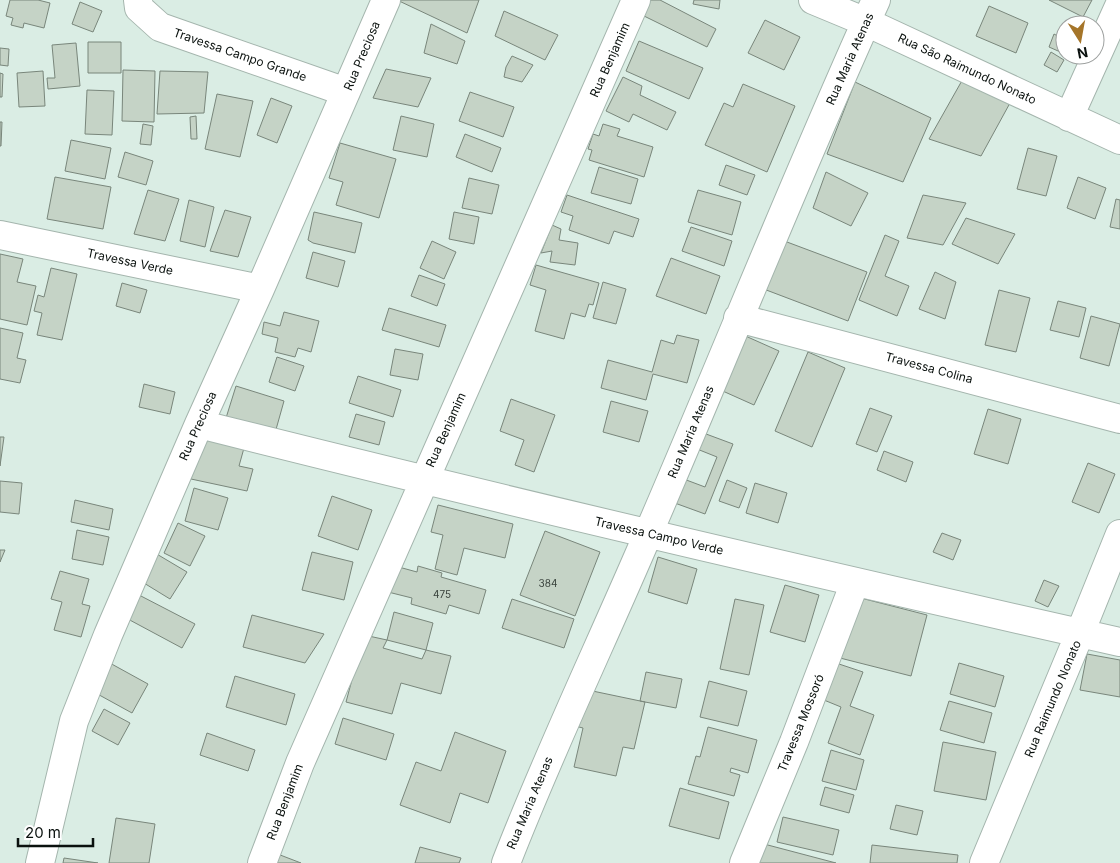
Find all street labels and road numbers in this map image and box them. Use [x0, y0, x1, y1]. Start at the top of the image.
street label: Rua Maria Atenas [823, 10, 877, 107]
street label: Rua Preciosa [340, 19, 383, 93]
street label: Rua Benjamim [586, 20, 633, 100]
street label: Travessa Campo Grande [172, 25, 309, 84]
street label: Rua São Raimundo Nonato [896, 30, 1039, 107]
street label: Travessa Verde [86, 245, 175, 278]
street label: Travessa Colina [884, 349, 975, 386]
street label: Rua Maria Atenas [664, 383, 717, 480]
street label: Rua Preciosa [176, 389, 219, 463]
street label: Rua Benjamim [422, 390, 469, 470]
street label: Travessa Campo Verde [593, 513, 725, 558]
street label: Rua Raimundo Nonato [1021, 638, 1084, 760]
street label: Travessa Mossoró [774, 672, 827, 774]
street label: Rua Maria Atenas [503, 754, 556, 851]
street label: Rua Benjamim [263, 762, 306, 842]

